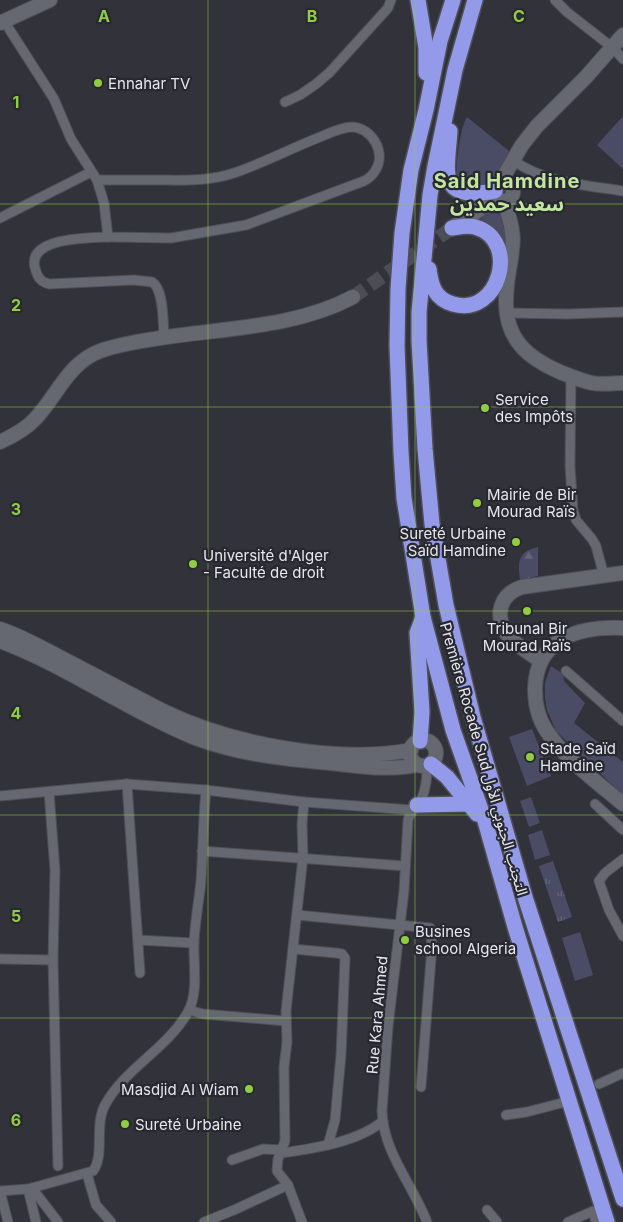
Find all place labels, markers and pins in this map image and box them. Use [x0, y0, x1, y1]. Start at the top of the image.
place label: Ennahar TV [108, 74, 190, 93]
marker: Ennahar TV [92, 77, 104, 89]
place label: Service des Impôts [495, 390, 573, 426]
marker: Service des Impôts [479, 402, 491, 414]
place label: Mairie de Bir Mourad Raïs [487, 485, 577, 521]
marker: Mairie de Bir Mourad Raïs [471, 497, 483, 509]
place label: Sureté Urbaine Saïd Hamdine [400, 524, 506, 560]
marker: Sureté Urbaine Saïd Hamdine [510, 536, 522, 548]
place label: Université d'Alger - Faculté de droit [203, 546, 329, 582]
marker: Université d'Alger - Faculté de droit [187, 558, 199, 570]
marker: Tribunal Bir Mourad Raïs [521, 605, 533, 617]
place label: Tribunal Bir Mourad Raïs [483, 619, 571, 655]
place label: Stade Saïd Hamdine [540, 739, 616, 775]
marker: Stade Saïd Hamdine [524, 751, 536, 763]
place label: Busines school Algeria [415, 922, 516, 958]
marker: Busines school Algeria [399, 934, 411, 946]
place label: Masdjid Al Wiam [121, 1080, 239, 1099]
marker: Masdjid Al Wiam [243, 1083, 255, 1095]
place label: Sureté Urbaine [135, 1115, 241, 1134]
marker: Sureté Urbaine [119, 1118, 131, 1130]

